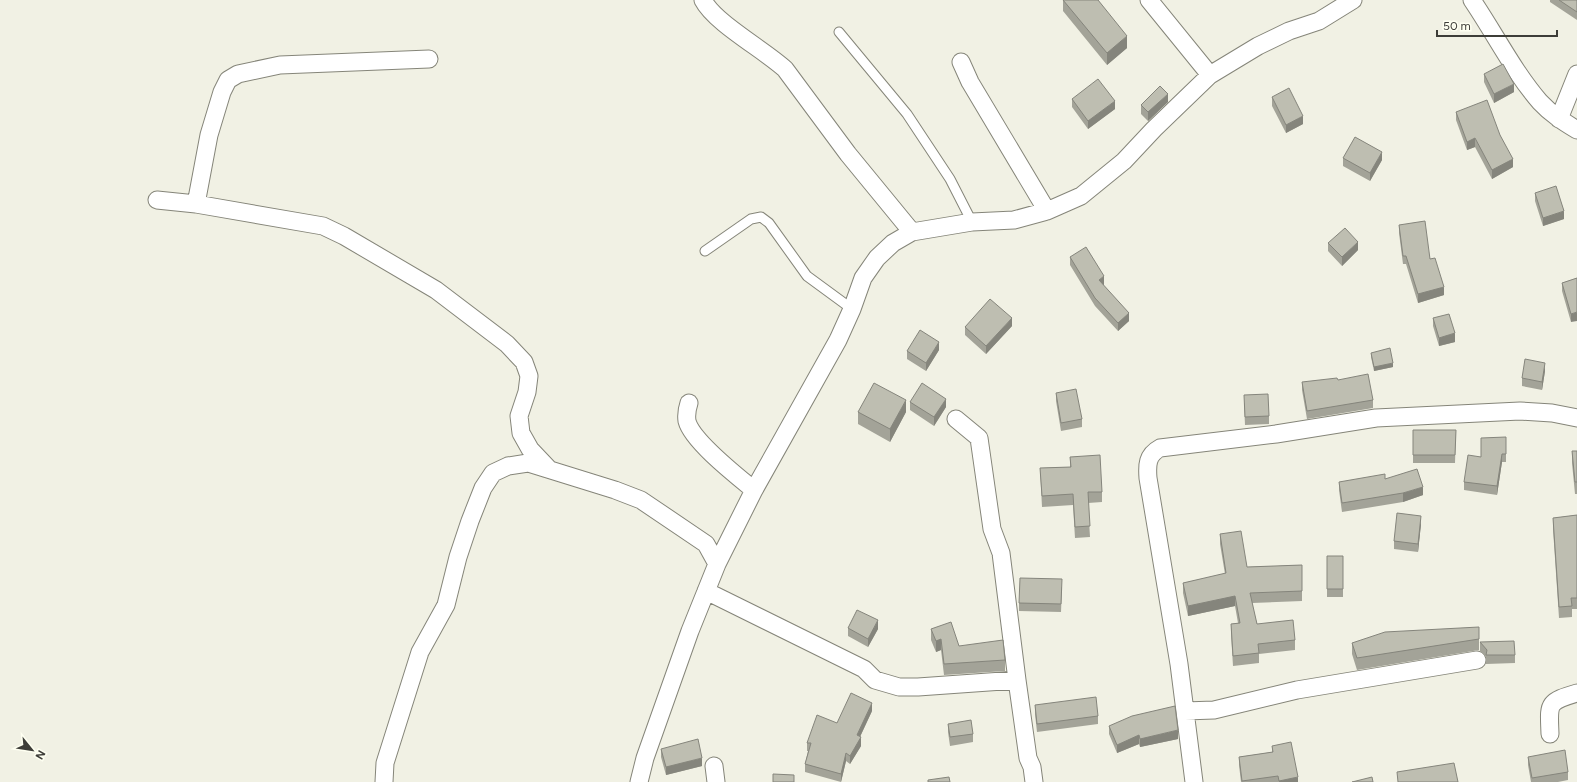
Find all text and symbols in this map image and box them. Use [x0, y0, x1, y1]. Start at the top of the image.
scale bar [1437, 12, 1557, 38]
text: 50 m [1443, 19, 1471, 33]
north arrow [12, 730, 52, 770]
text: N [32, 748, 48, 762]

